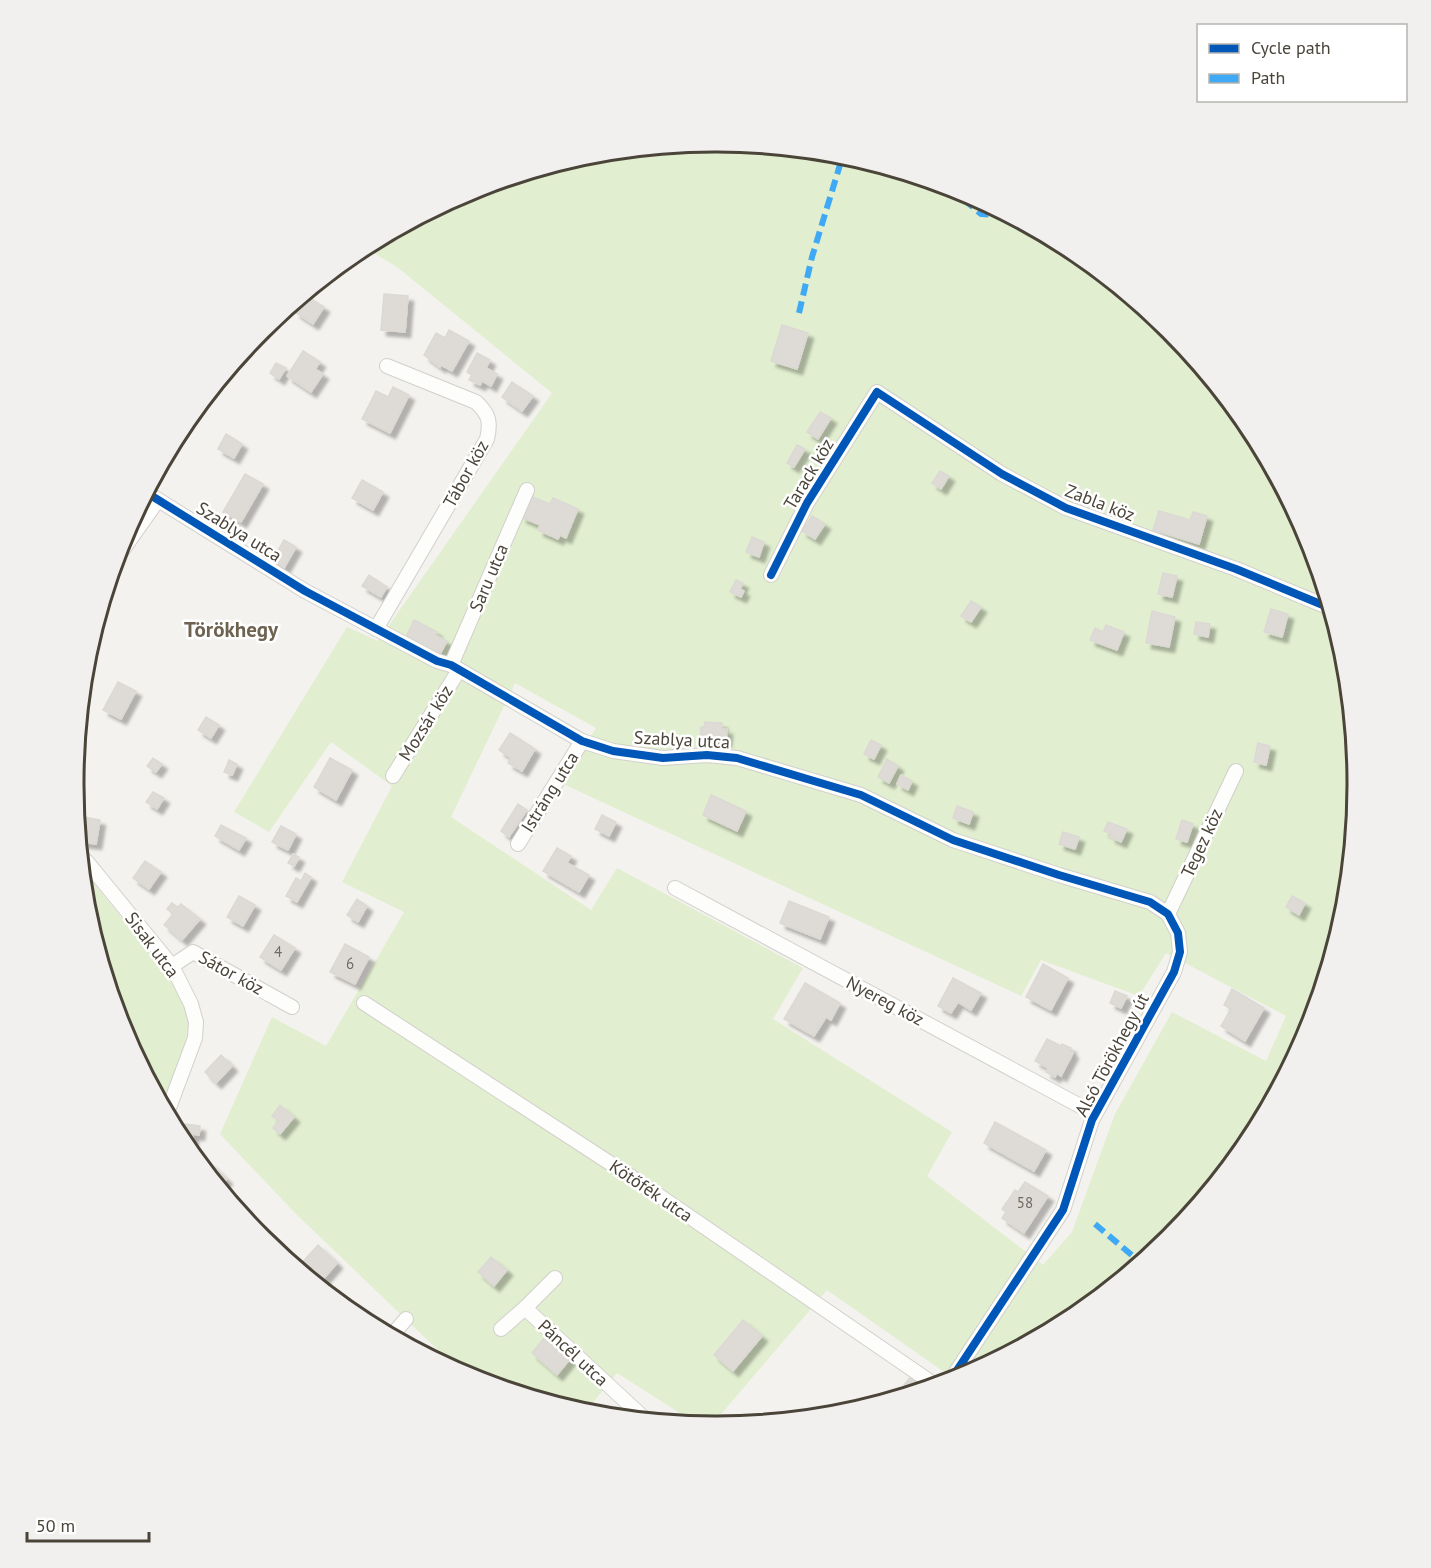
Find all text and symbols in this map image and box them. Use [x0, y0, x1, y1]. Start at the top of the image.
legend [1197, 24, 1407, 102]
text: Cycle path [1251, 36, 1331, 59]
text: Path [1251, 66, 1285, 89]
street label: Tarack köz [778, 434, 839, 513]
street label: Tábor köz [438, 436, 493, 512]
street label: Zabla köz [1062, 479, 1138, 526]
street label: Szablya utca [192, 496, 286, 567]
street label: Saru utca [464, 540, 513, 615]
district label: Törökhegy [184, 616, 279, 643]
street label: Mozsár köz [393, 681, 458, 765]
street label: Szablya utca [633, 725, 731, 754]
street label: Istráng utca [516, 747, 583, 836]
street label: Tegez köz [1176, 805, 1227, 881]
street label: Sisak utca [120, 907, 185, 982]
house number: 4 [274, 942, 282, 961]
street label: Sátor köz [195, 945, 268, 1000]
house number: 6 [346, 954, 354, 973]
street label: Nyereg köz [842, 970, 928, 1031]
street label: Alsó Törökhegy út [1069, 989, 1154, 1120]
street label: Kötőfék utca [605, 1154, 697, 1227]
house number: 58 [1017, 1193, 1033, 1212]
street label: Páncél utca [533, 1314, 613, 1391]
scale bar [27, 1505, 148, 1543]
text: 50 m [36, 1514, 75, 1537]

